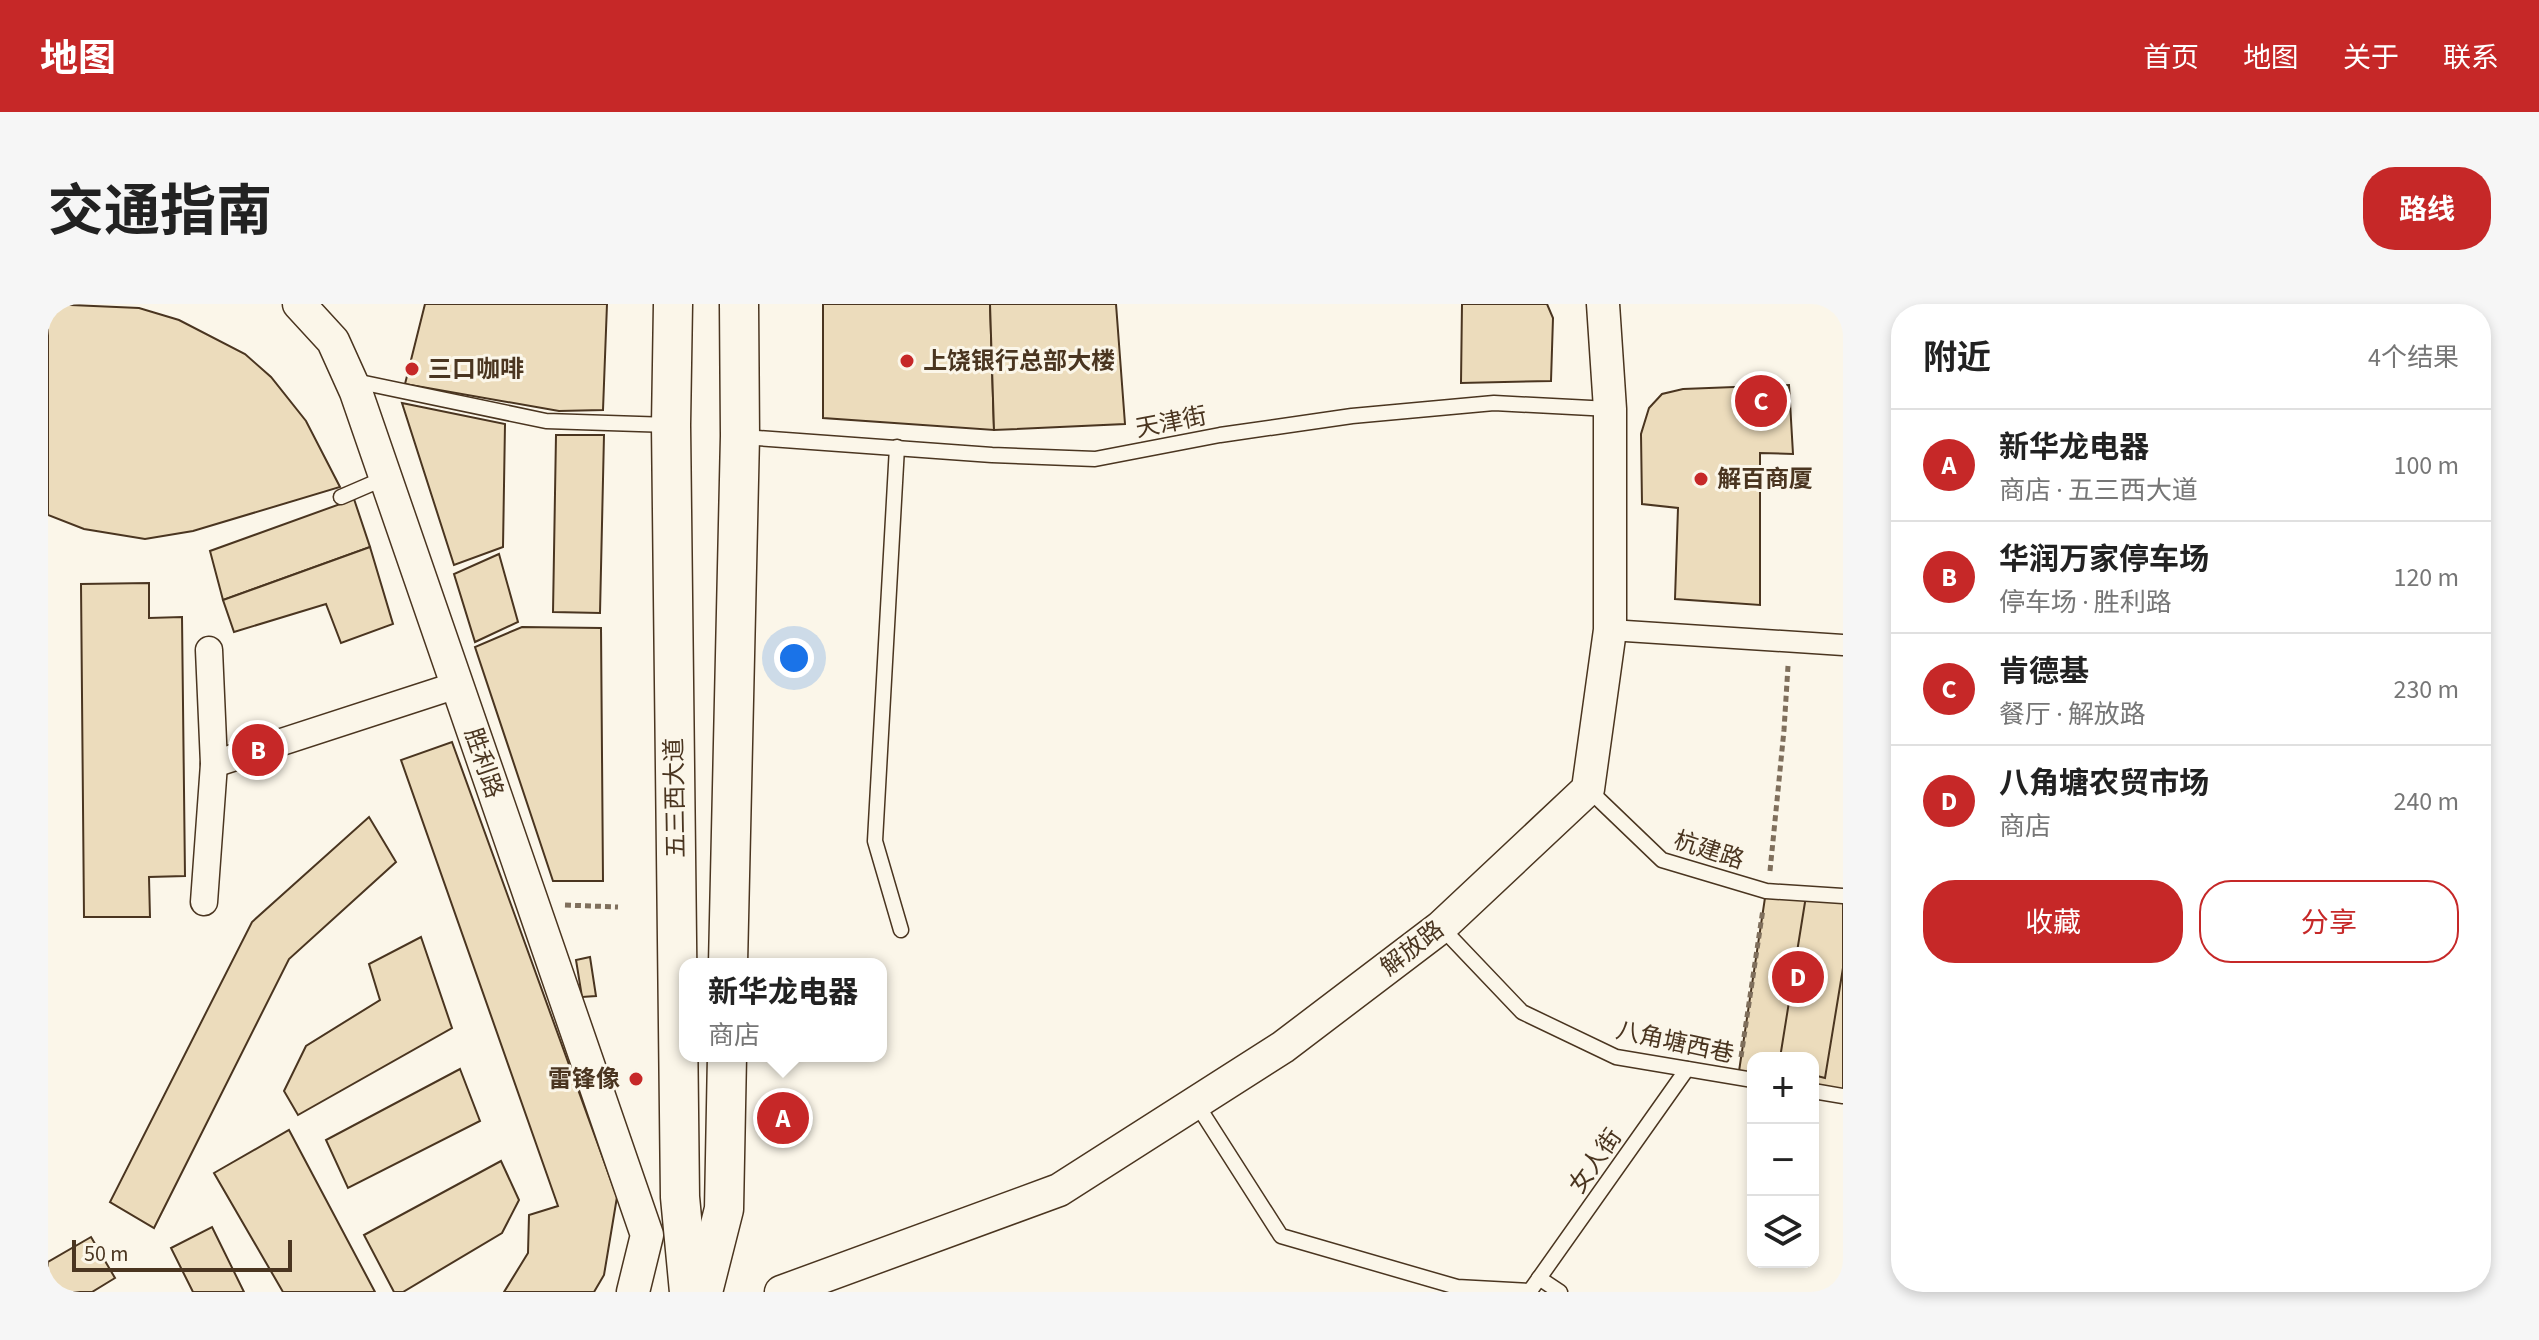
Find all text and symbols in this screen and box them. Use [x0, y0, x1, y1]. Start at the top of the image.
text: 地图 [40, 32, 116, 86]
text: 首页 [2143, 38, 2199, 78]
text: 地图 [2243, 38, 2299, 78]
text: 关于 [2343, 38, 2399, 78]
text: 联系 [2443, 38, 2499, 78]
button: 路线 [2363, 167, 2491, 250]
text: 交通指南 [48, 173, 272, 252]
text: 附近 [1923, 334, 1991, 383]
text: 4个结果 [2368, 339, 2459, 376]
place label: 上饶银行总部大楼 [923, 344, 1115, 379]
place label: 三口咖啡 [428, 352, 524, 387]
marker: 上饶银行总部大楼 [898, 352, 916, 370]
marker: 三口咖啡 [403, 360, 421, 378]
pin: C [1735, 371, 1787, 431]
street label: 天津街 [1132, 398, 1210, 447]
text: 新华龙电器 [1999, 426, 2149, 469]
text: A [1942, 447, 1956, 484]
text: 100 m [2393, 447, 2459, 484]
place label: 解百商厦 [1717, 462, 1813, 497]
marker: 解百商厦 [1692, 470, 1710, 488]
text: 商店 · 五三西大道 [1999, 472, 2198, 509]
text: 华润万家停车场 [1999, 538, 2209, 581]
text: B [1941, 559, 1957, 596]
text: 120 m [2393, 559, 2459, 596]
text: 停车场 · 胜利路 [1999, 584, 2172, 621]
your location [774, 638, 814, 678]
text: 肯德基 [1999, 650, 2089, 693]
text: C [1941, 671, 1957, 708]
text: 230 m [2393, 671, 2459, 708]
text: 餐厅 · 解放路 [1999, 696, 2146, 733]
pin: B [232, 720, 284, 780]
street label: 胜利路 [455, 723, 512, 803]
street label: 五三西大道 [657, 738, 694, 858]
text: 八角塘农贸市场 [1999, 762, 2209, 805]
text: D [1941, 783, 1957, 820]
text: 240 m [2393, 783, 2459, 820]
text: 商店 [1999, 808, 2051, 845]
street label: 杭建路 [1669, 823, 1748, 878]
button: 收藏 [1923, 880, 2183, 963]
button: 分享 [2199, 880, 2459, 963]
street label: 解放路 [1373, 912, 1451, 984]
pin: D [1772, 947, 1824, 1007]
popup [679, 958, 887, 1062]
text: 新华龙电器 [708, 971, 858, 1014]
street label: 八角塘西巷 [1613, 1013, 1737, 1072]
text: 商店 [708, 1017, 760, 1054]
map controls [1747, 1052, 1819, 1268]
button: + [1747, 1052, 1819, 1124]
place label: 雷锋像 [548, 1062, 620, 1097]
marker: 雷锋像 [627, 1070, 645, 1088]
pin: A [757, 1088, 809, 1148]
street label: 女人街 [1560, 1122, 1630, 1201]
button: − [1747, 1124, 1819, 1196]
button: layers [1747, 1196, 1819, 1268]
scale bar [72, 1236, 292, 1272]
text: 50 m [84, 1238, 129, 1270]

